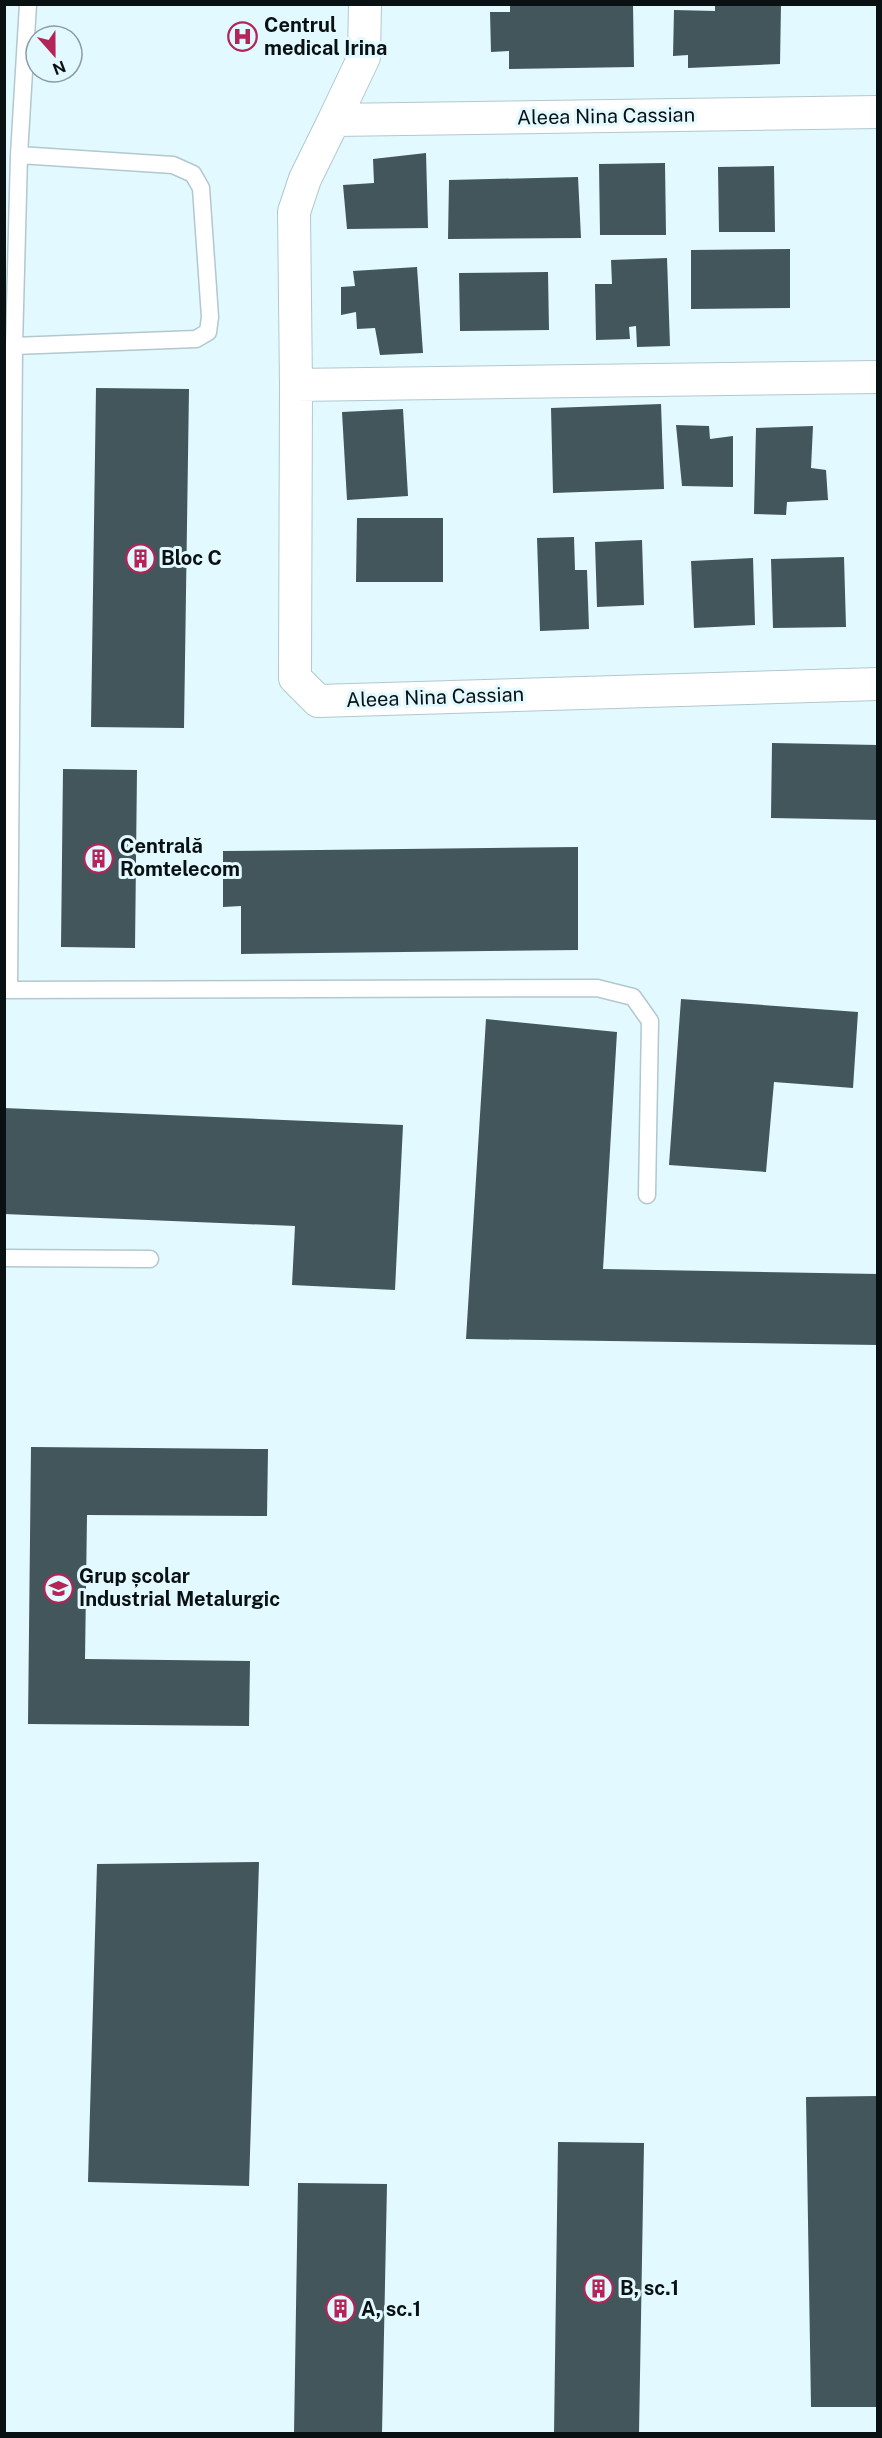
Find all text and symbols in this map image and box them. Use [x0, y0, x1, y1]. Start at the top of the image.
place label: Centrul medical Irina [264, 13, 387, 60]
hospital icon: Centrul medical Irina [227, 20, 259, 52]
north arrow [24, 24, 84, 84]
text: N [50, 56, 68, 79]
street label: Aleea Nina Cassian [517, 102, 695, 130]
building icon: Bloc C [124, 542, 156, 574]
place label: Bloc C [161, 546, 222, 570]
street label: Aleea Nina Cassian [346, 682, 524, 712]
place label: Centrală Romtelecom [120, 834, 240, 881]
building icon: Centrală Romtelecom [83, 842, 115, 874]
place label: Grup școlar Industrial Metalurgic [79, 1564, 280, 1611]
school or university icon: Grup școlar Industrial Metalurgic [42, 1572, 74, 1604]
building icon: B, sc.1 [583, 2272, 615, 2304]
place label: B, sc.1 [620, 2276, 679, 2300]
building icon: A, sc.1 [324, 2293, 356, 2325]
place label: A, sc.1 [361, 2297, 421, 2321]

